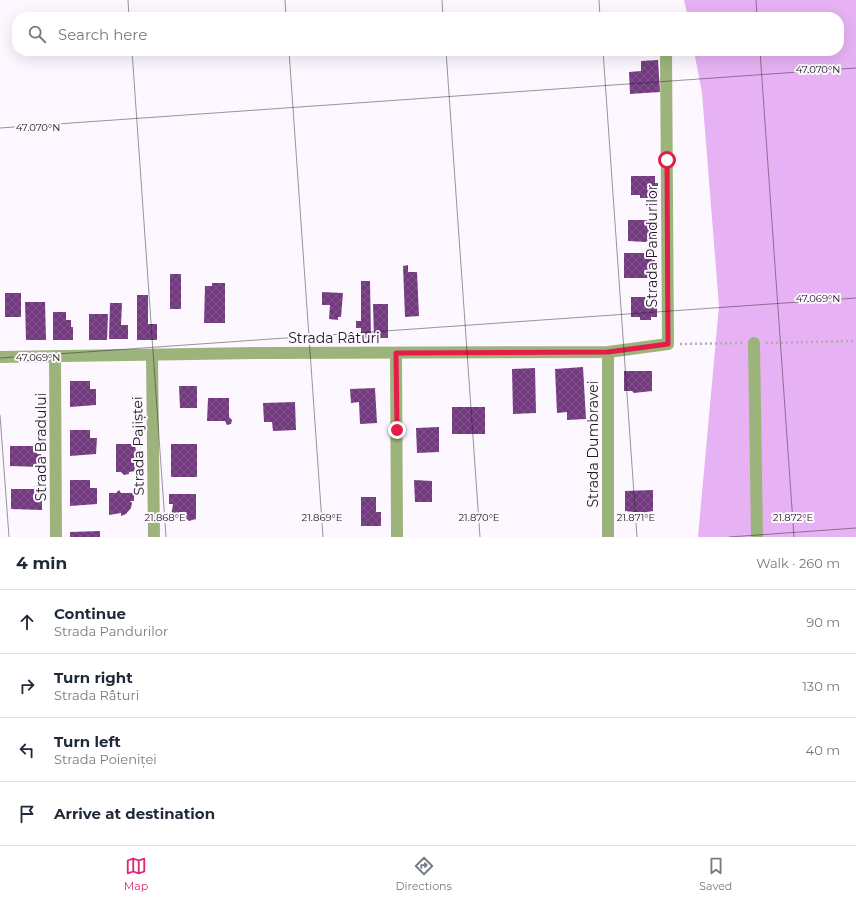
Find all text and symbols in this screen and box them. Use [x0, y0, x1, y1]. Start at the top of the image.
search box [12, 12, 844, 56]
icon: search [26, 23, 48, 45]
text: Search here [58, 25, 147, 44]
text: 47.070°N [796, 63, 840, 76]
text: 47.070°N [16, 121, 60, 134]
route start [658, 151, 676, 169]
street label: Strada Pandurilor [643, 184, 661, 307]
text: 47.069°N [796, 292, 840, 305]
street label: Strada Râturi [288, 329, 380, 347]
text: 47.069°N [16, 351, 60, 364]
street label: Strada Dumbravei [584, 380, 602, 508]
street label: Strada Bradului [32, 393, 50, 501]
street label: Strada Pajiștei [128, 396, 149, 496]
route end [388, 421, 406, 439]
text: 21.868°E [144, 511, 186, 524]
text: 21.869°E [302, 511, 343, 524]
text: 21.870°E [458, 511, 500, 524]
text: 21.871°E [617, 511, 655, 524]
text: 21.872°E [773, 511, 813, 524]
text: 4 min [16, 553, 67, 573]
text: Walk · 260 m [756, 555, 840, 571]
text: Continue [54, 604, 126, 623]
icon: ahead [16, 611, 38, 633]
text: 90 m [806, 614, 840, 630]
text: Strada Pandurilor [54, 623, 168, 639]
text: Turn right [54, 668, 133, 687]
icon: right [16, 675, 38, 697]
text: 130 m [802, 678, 840, 694]
text: Strada Râturi [54, 687, 139, 703]
text: Turn left [54, 732, 121, 751]
icon: left [16, 739, 38, 761]
text: 40 m [806, 742, 840, 758]
text: Strada Poieniței [54, 751, 157, 767]
icon: arrive [16, 803, 38, 825]
text: Arrive at destination [54, 804, 215, 823]
tab: Map [124, 855, 148, 893]
tab: Directions [396, 855, 452, 893]
tab: Saved [699, 855, 732, 893]

